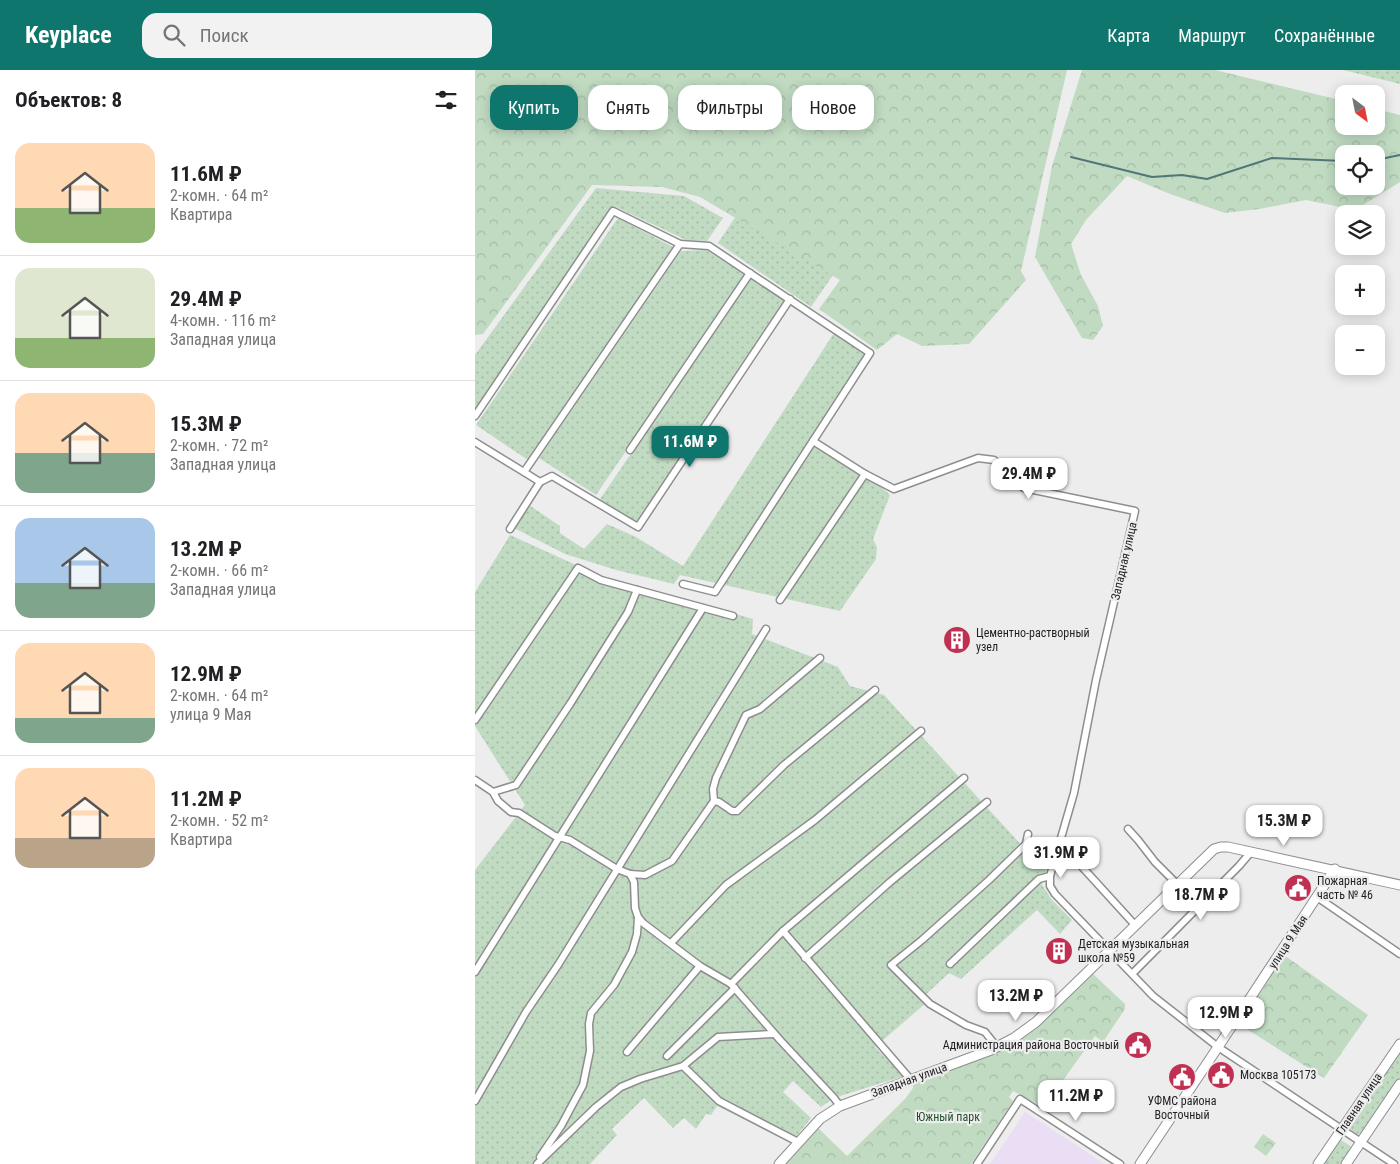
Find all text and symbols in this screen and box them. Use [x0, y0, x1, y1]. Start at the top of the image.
search box [142, 13, 492, 58]
text: Keyplace [25, 21, 112, 49]
icon: search [160, 21, 188, 49]
text: Поиск [200, 24, 249, 47]
text: Карта [1107, 25, 1150, 46]
text: Маршрут [1178, 25, 1246, 46]
text: Сохранённые [1274, 25, 1375, 46]
chip: Купить [490, 85, 578, 130]
chip: Снять [588, 85, 668, 130]
chip: Фильтры [678, 85, 782, 130]
chip: Новое [792, 85, 874, 130]
north arrow [1335, 85, 1385, 135]
map controls [1335, 85, 1385, 375]
icon: filters [432, 86, 460, 114]
text: Объектов: 8 [15, 88, 122, 112]
button: locate [1335, 145, 1385, 195]
text: 11.6M ₽ [170, 162, 242, 186]
icon: home [55, 163, 115, 223]
text: 2-комн. · 64 m² [170, 186, 268, 205]
text: Квартира [170, 205, 232, 224]
button: layers [1335, 205, 1385, 255]
button: + [1335, 265, 1385, 315]
text: 29.4M ₽ [170, 287, 242, 311]
icon: home [55, 288, 115, 348]
text: 4-комн. · 116 m² [170, 311, 276, 330]
button: − [1335, 325, 1385, 375]
text: Западная улица [170, 330, 276, 349]
text: 15.3M ₽ [170, 412, 242, 436]
icon: home [55, 413, 115, 473]
pin: 11.6M ₽ [644, 426, 736, 468]
text: 11.6M ₽ [663, 432, 717, 451]
text: 2-комн. · 72 m² [170, 436, 268, 455]
text: Западная улица [170, 455, 276, 474]
pin: 29.4M ₽ [983, 458, 1075, 500]
text: 29.4M ₽ [1002, 464, 1056, 483]
street label: Западная улица [1108, 520, 1140, 601]
text: 13.2M ₽ [170, 537, 242, 561]
icon: home [55, 538, 115, 598]
text: 2-комн. · 66 m² [170, 561, 268, 580]
text: Западная улица [170, 580, 276, 599]
building icon: Цементно-растворный узел [942, 625, 972, 655]
place label: Цементно-растворный узел [976, 626, 1090, 654]
text: 12.9M ₽ [170, 662, 242, 686]
icon: home [55, 663, 115, 723]
text: 2-комн. · 64 m² [170, 686, 268, 705]
text: улица 9 Мая [170, 705, 251, 724]
text: 11.2M ₽ [170, 787, 242, 811]
icon: home [55, 788, 115, 848]
pin: 15.3M ₽ [1238, 804, 1330, 847]
text: 2-комн. · 52 m² [170, 811, 268, 830]
text: 15.3M ₽ [1257, 811, 1311, 830]
text: Квартира [170, 830, 232, 849]
pin: 31.9M ₽ [1015, 836, 1107, 879]
text: 31.9M ₽ [1034, 843, 1088, 862]
public building icon: Пожарная часть № 46 [1283, 873, 1313, 903]
place label: Пожарная часть № 46 [1317, 874, 1373, 902]
pin: 18.7M ₽ [1155, 878, 1247, 921]
text: 18.7M ₽ [1174, 885, 1228, 904]
street label: улица 9 Мая [1265, 913, 1311, 971]
building icon: Детская музыкальная школа №59 [1044, 936, 1074, 966]
place label: Детская музыкальная школа №59 [1078, 937, 1189, 965]
pin: 13.2M ₽ [970, 980, 1062, 1022]
text: 13.2M ₽ [989, 986, 1043, 1005]
pin: 12.9M ₽ [1180, 996, 1272, 1039]
text: 12.9M ₽ [1199, 1003, 1253, 1022]
public building icon: Администрация района Восточный [1123, 1030, 1153, 1060]
place label: Администрация района Восточный [943, 1038, 1119, 1052]
street label: Западная улица [869, 1060, 949, 1100]
public building icon: Москва 105173 [1206, 1060, 1236, 1090]
public building icon: УФМС района Восточный [1167, 1062, 1197, 1092]
place label: Москва 105173 [1240, 1068, 1317, 1082]
street label: Главная улица [1333, 1070, 1385, 1138]
pin: 11.2M ₽ [1030, 1080, 1122, 1122]
text: 11.2M ₽ [1049, 1086, 1103, 1105]
place label: УФМС района Восточный [1148, 1094, 1217, 1122]
park label: Южный парк [916, 1110, 980, 1124]

